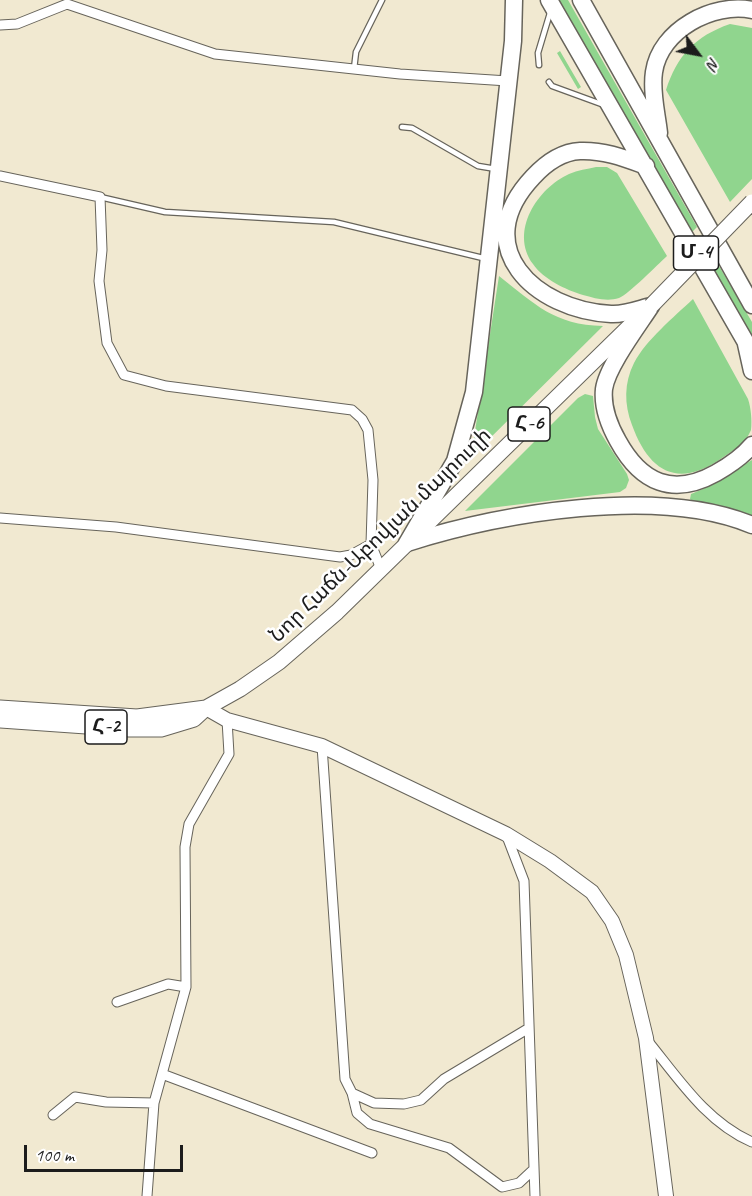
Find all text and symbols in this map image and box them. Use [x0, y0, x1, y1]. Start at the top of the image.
north arrow [668, 24, 728, 84]
text: N [702, 54, 724, 73]
road number: Մ-4 [674, 236, 718, 270]
road number: Հ-6 [508, 407, 550, 441]
street label: Նոր Հաճն-Աբովյան մայրուղի [265, 423, 497, 649]
road number: Հ-2 [85, 710, 127, 744]
scale bar [27, 1133, 186, 1171]
text: 100 m [35, 1144, 74, 1166]

